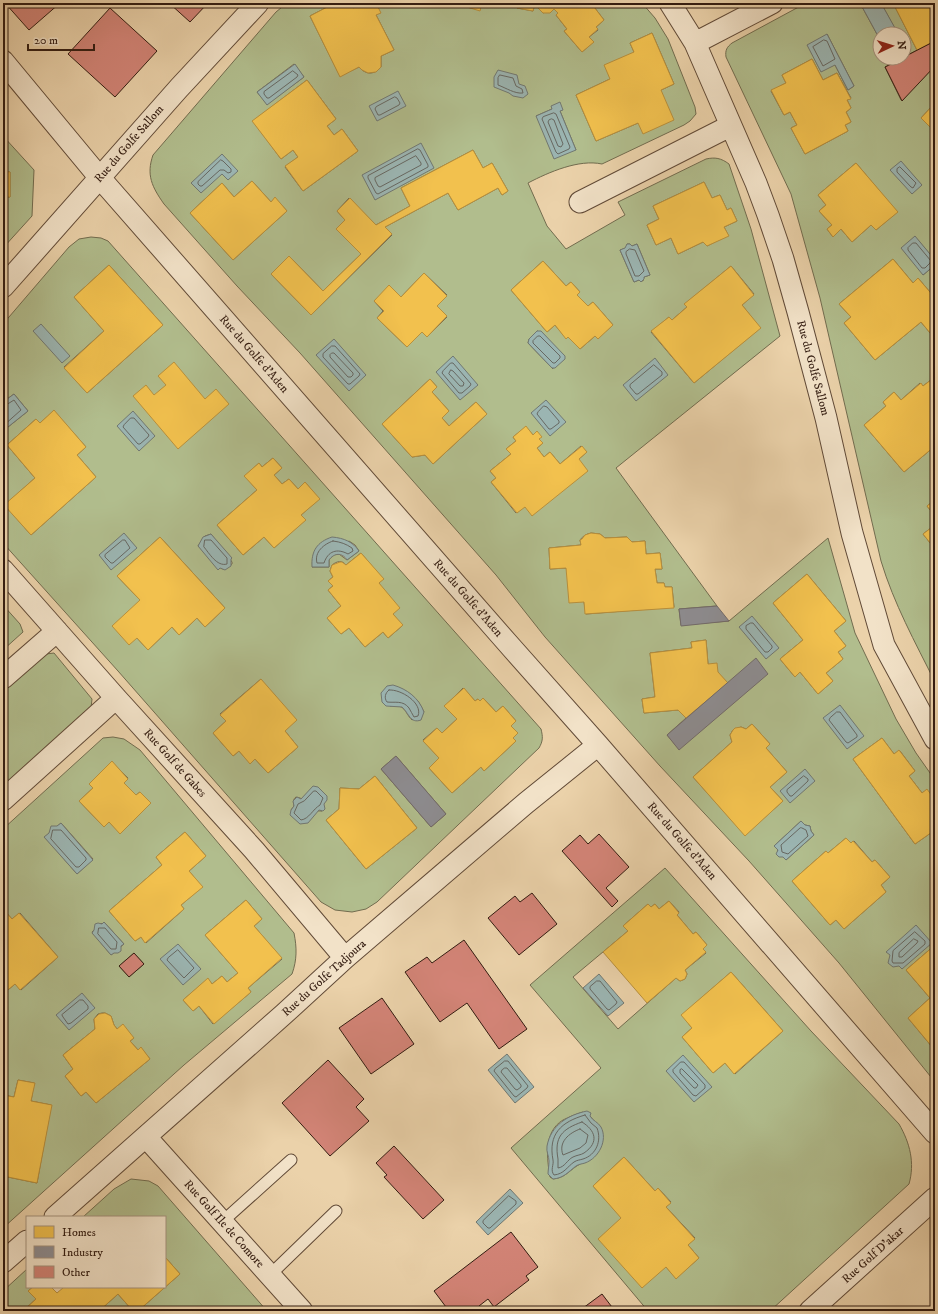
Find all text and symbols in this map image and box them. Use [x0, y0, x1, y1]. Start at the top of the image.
scale bar [28, 26, 94, 52]
north arrow [872, 26, 912, 66]
text: 20 m [34, 33, 58, 48]
text: N [894, 40, 908, 50]
street label: Rue du Golfe Sallom [91, 102, 167, 186]
street label: Rue du Golfe d'Aden [216, 312, 292, 397]
street label: Rue du Golfe Sallom [793, 319, 833, 417]
street label: Rue du Golfe d'Aden [430, 556, 506, 641]
street label: Rue Golf de Gabes [140, 726, 210, 800]
street label: Rue du Golfe d'Aden [644, 799, 720, 884]
street label: Rue du Golfe Tadjoura [279, 936, 370, 1020]
street label: Rue Golf Ile de Comore [181, 1177, 267, 1271]
legend [26, 1216, 166, 1288]
street label: Rue Golf D'akar [839, 1223, 907, 1287]
text: Homes [62, 1225, 96, 1240]
text: Industry [62, 1245, 103, 1260]
text: Other [62, 1265, 91, 1280]

